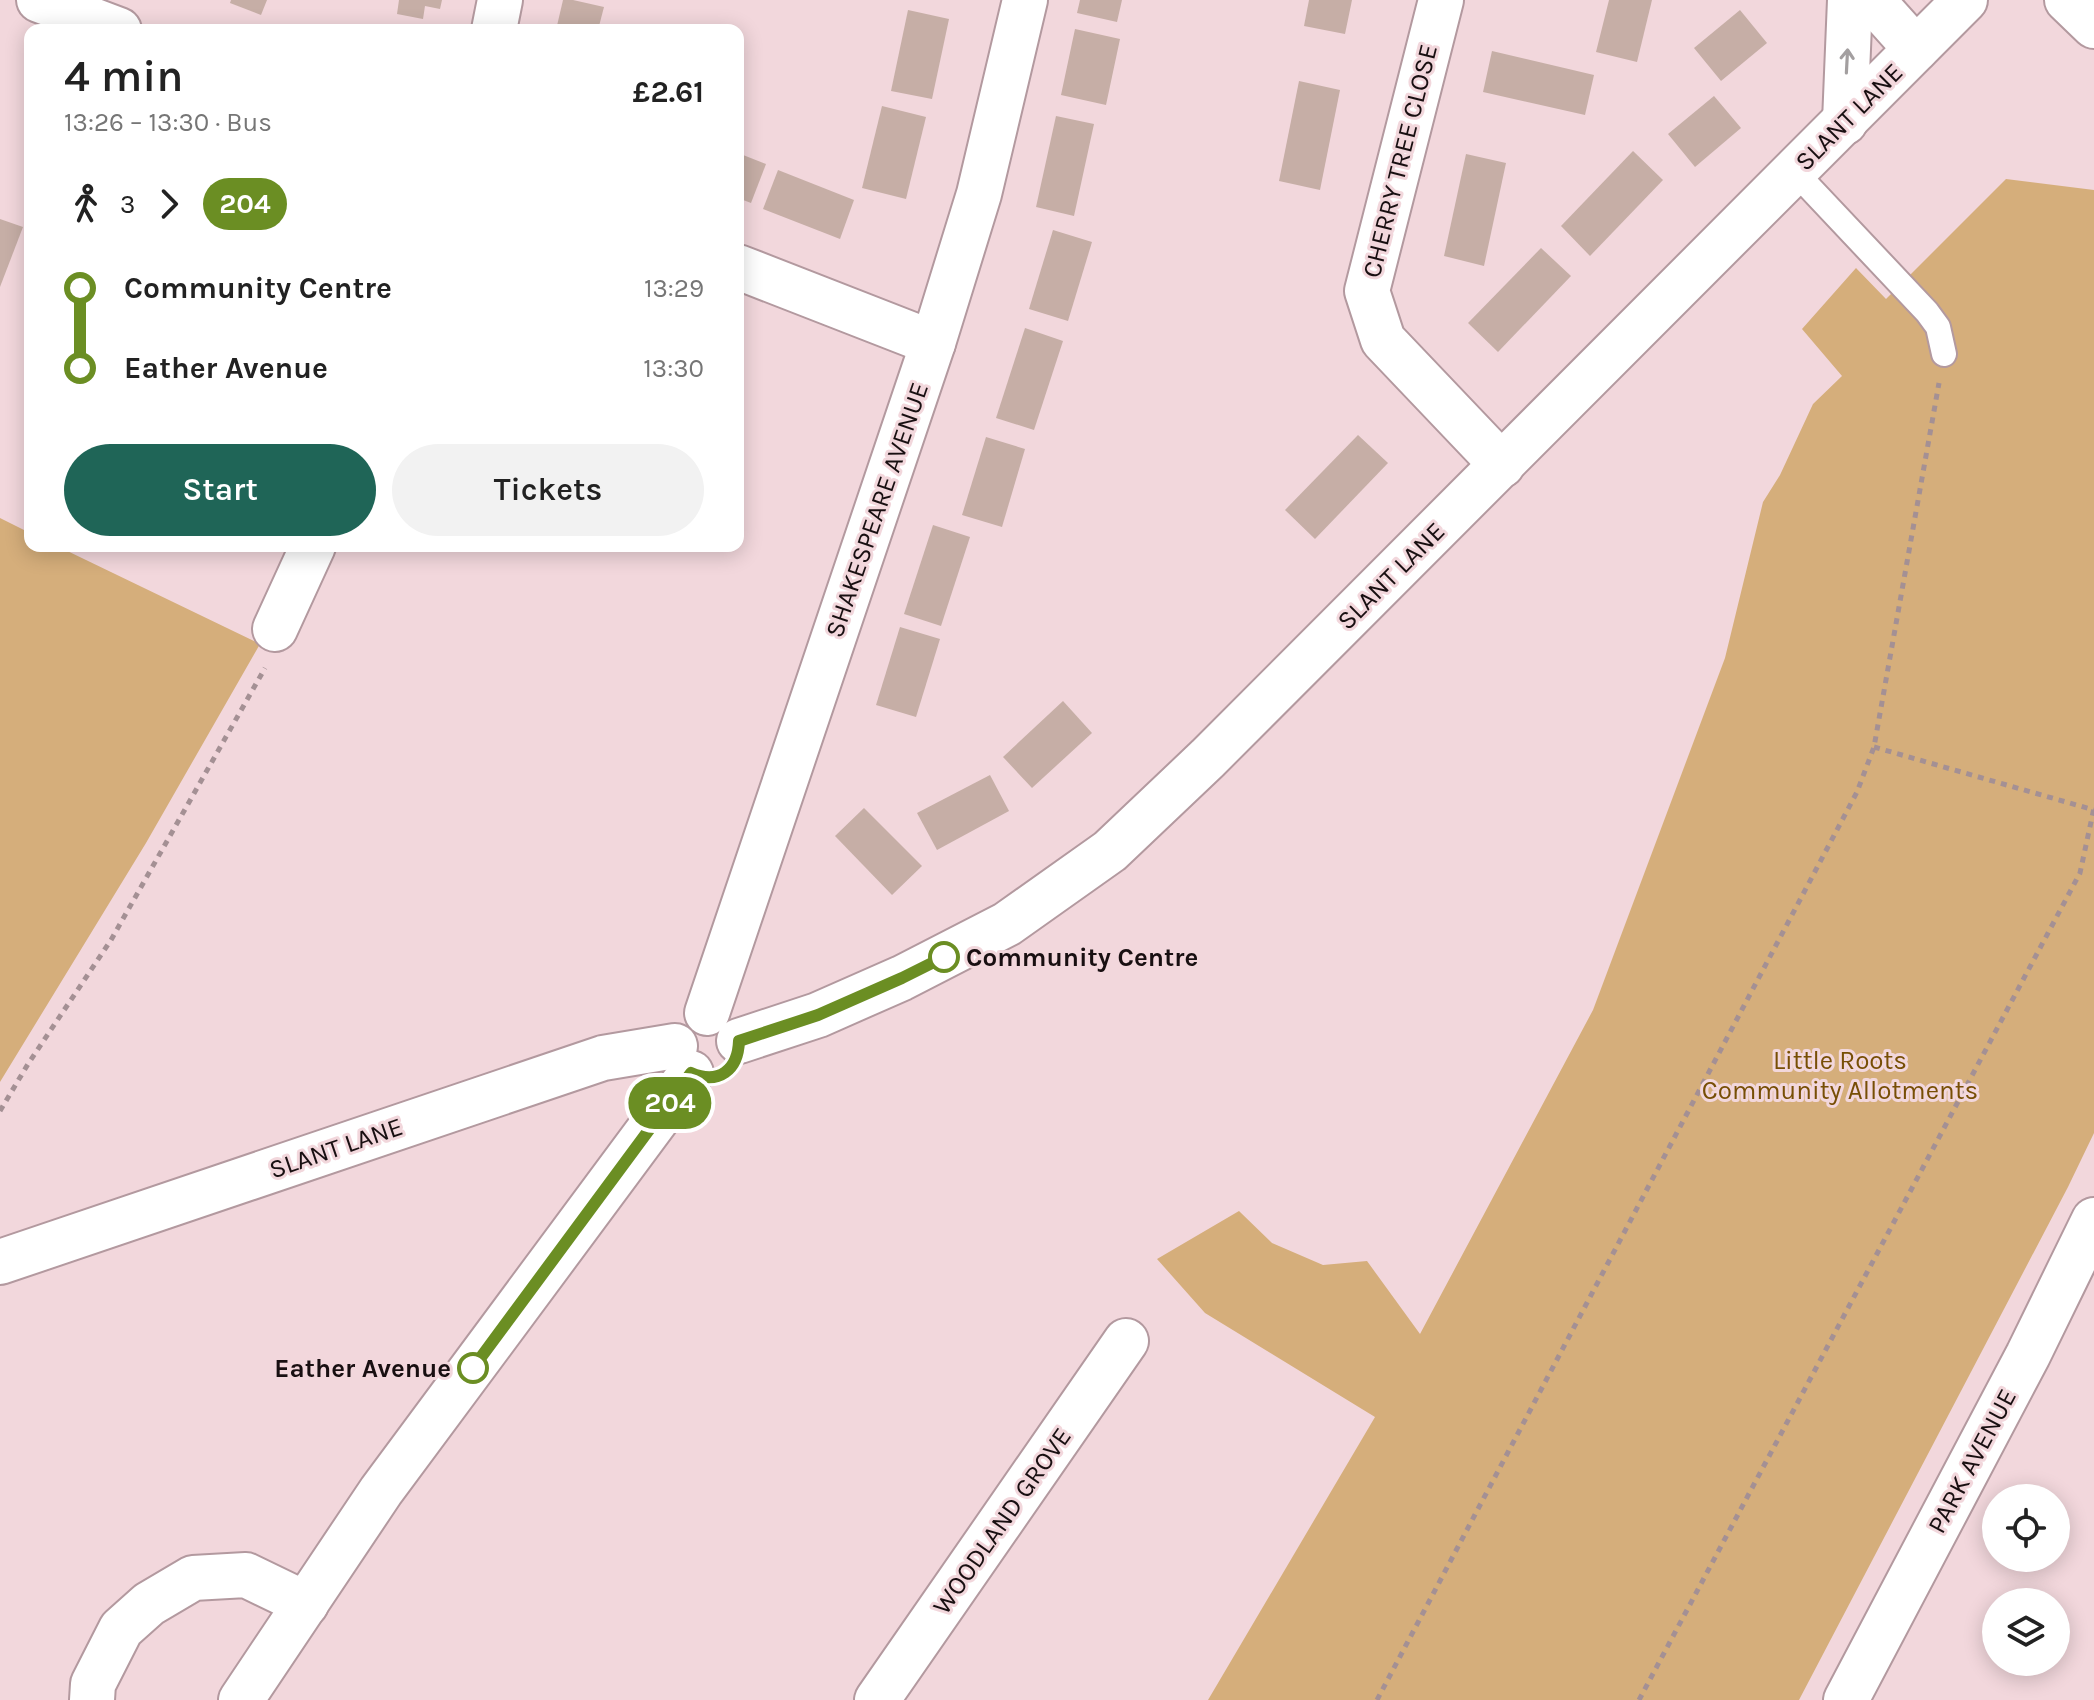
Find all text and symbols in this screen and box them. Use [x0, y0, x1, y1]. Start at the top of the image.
street label: CHERRY TREE CLOSE [1356, 41, 1444, 281]
one-way arrow [1840, 48, 1855, 75]
text: 4 min [64, 51, 184, 102]
street label: SLANT LANE [1789, 57, 1909, 177]
text: £2.61 [632, 74, 704, 110]
text: 13:26 – 13:30 · Bus [64, 107, 272, 138]
icon: walk [64, 182, 108, 226]
icon: forward [147, 182, 191, 226]
text: 204 [219, 187, 271, 220]
text: 3 [120, 189, 135, 220]
text: Community Centre [124, 270, 392, 306]
text: 13:29 [644, 273, 704, 304]
text: Eather Avenue [124, 350, 328, 386]
text: 13:30 [643, 353, 704, 384]
street label: SHAKESPEARE AVENUE [819, 378, 935, 642]
button: Start [64, 444, 376, 536]
button: Tickets [392, 444, 704, 536]
street label: SLANT LANE [1331, 516, 1451, 636]
marker: Community Centre [929, 942, 959, 972]
place label: Community Centre [966, 942, 1198, 973]
park label: Little Roots Community Allotments [1702, 1045, 1978, 1106]
line badge: 204 [624, 1077, 716, 1129]
text: 204 [644, 1086, 696, 1119]
street label: SLANT LANE [265, 1111, 407, 1185]
place label: Eather Avenue [274, 1353, 451, 1384]
marker: Eather Avenue [458, 1353, 488, 1383]
street label: PARK AVENUE [1921, 1384, 2023, 1538]
street label: WOODLAND GROVE [926, 1422, 1078, 1620]
map controls [1982, 1484, 2070, 1676]
button: locate [1982, 1484, 2070, 1572]
button: layers [1982, 1588, 2070, 1676]

